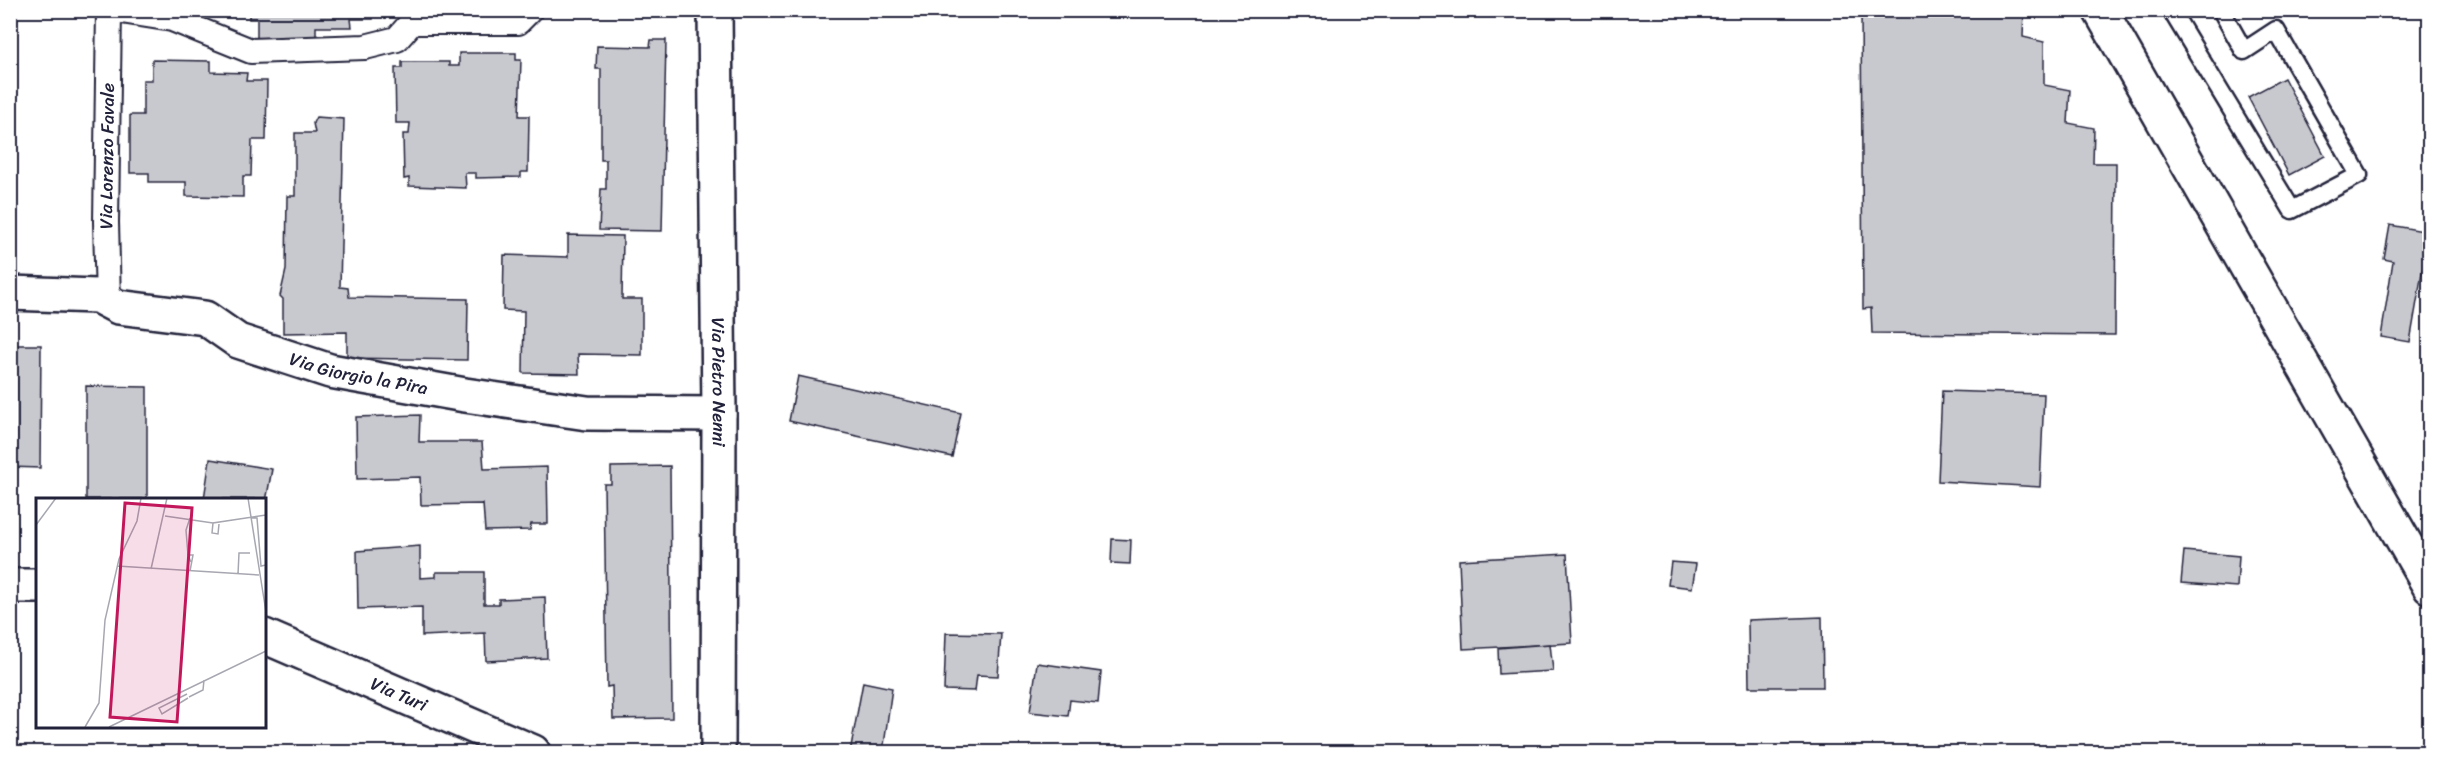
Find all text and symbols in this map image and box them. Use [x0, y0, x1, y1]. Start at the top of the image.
street label: Via Lorenzo Favale [90, 83, 124, 229]
street label: Via Pietro Nenni [702, 317, 735, 448]
street label: Via Giorgio la Pira [285, 343, 430, 404]
inset map [36, 498, 266, 727]
street label: Via Turi [365, 668, 434, 721]

